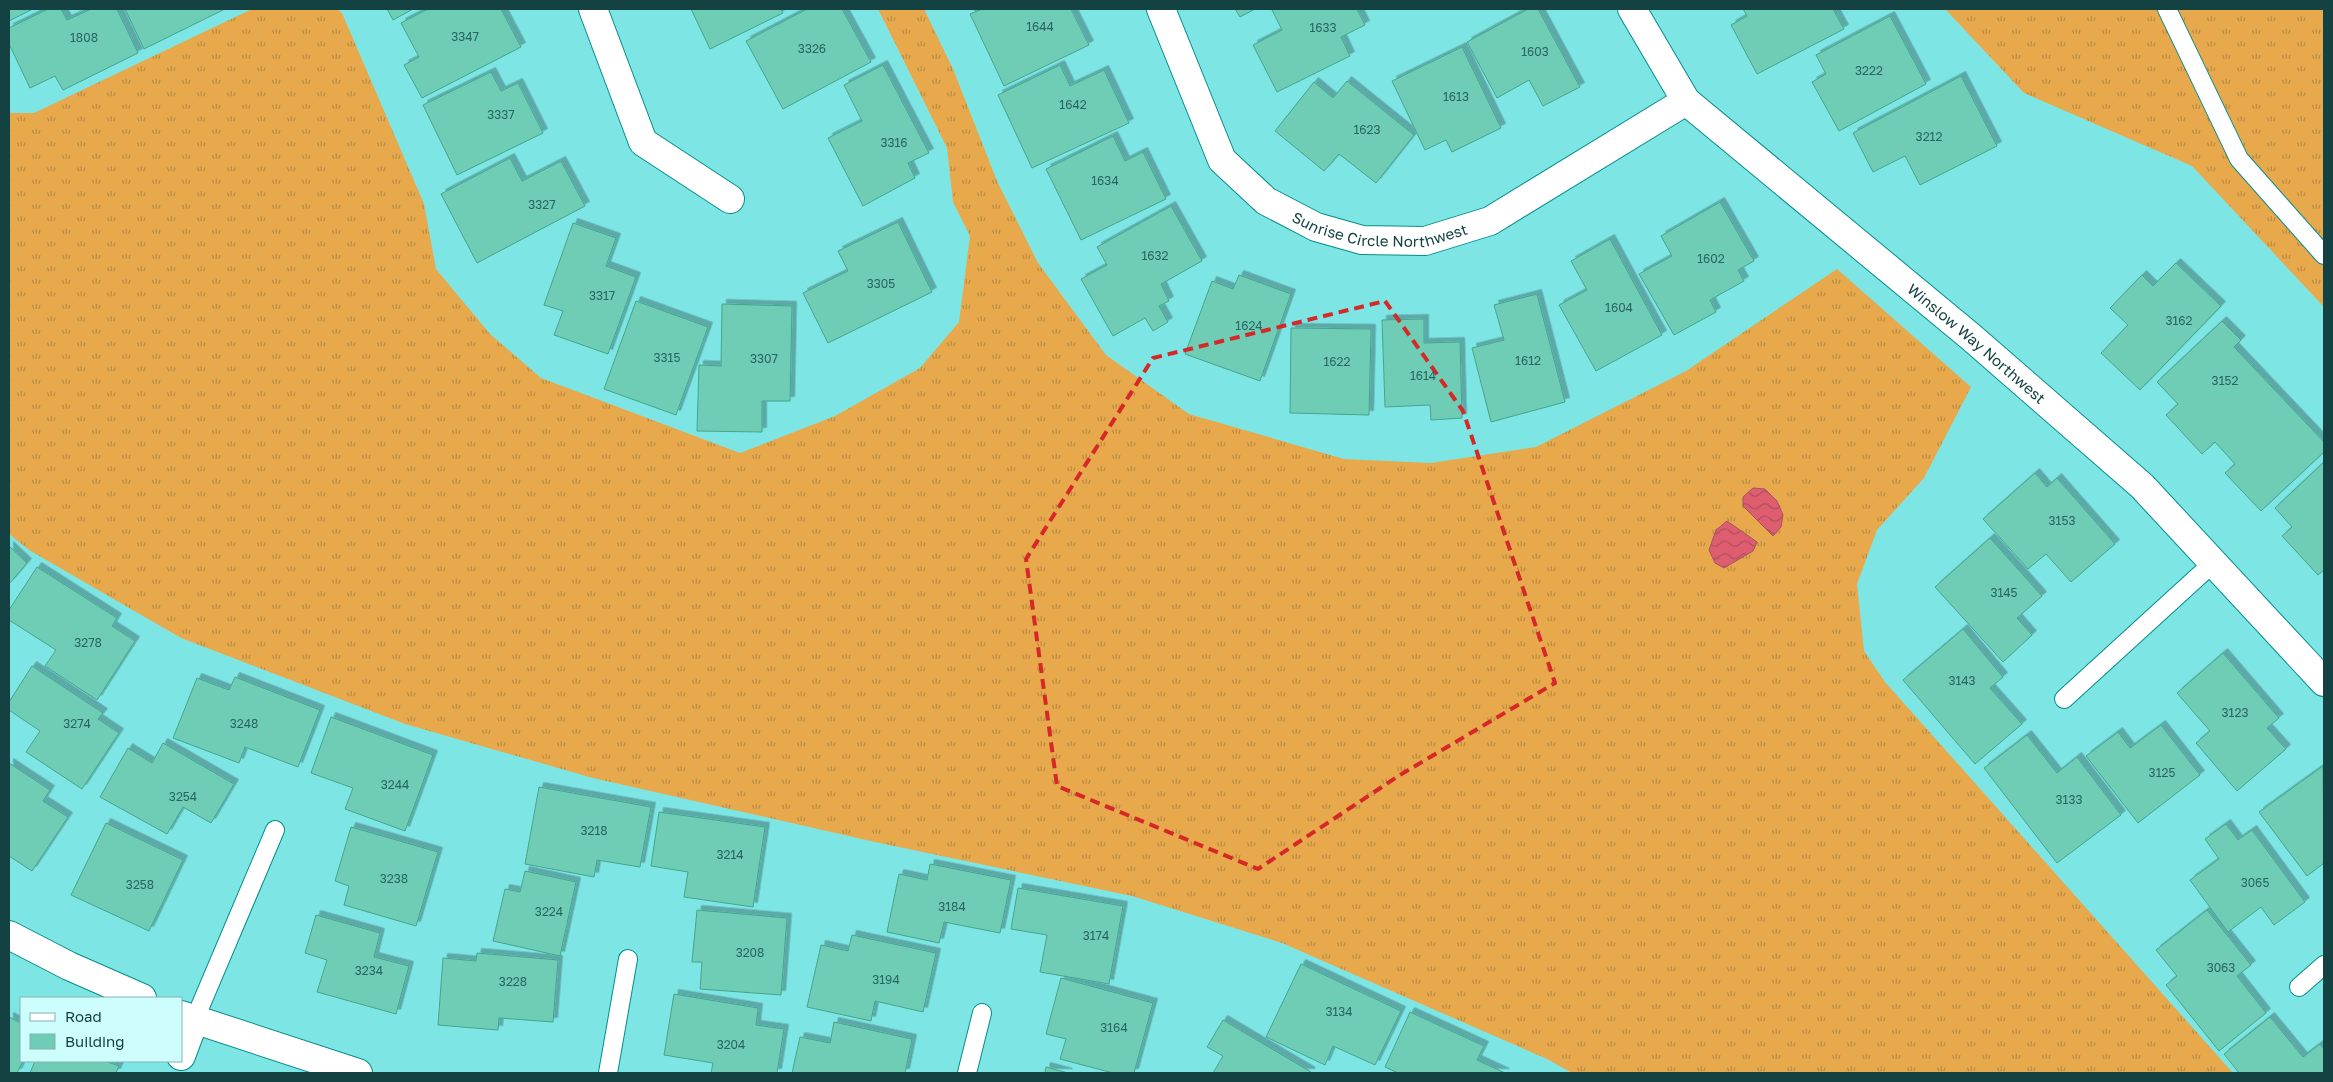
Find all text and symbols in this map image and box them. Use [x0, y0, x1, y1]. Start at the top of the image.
house number: 1644 [1026, 19, 1054, 34]
house number: 1633 [1309, 20, 1337, 35]
house number: 3347 [451, 29, 479, 44]
house number: 1808 [70, 30, 98, 45]
house number: 3326 [798, 41, 826, 56]
house number: 1603 [1521, 44, 1549, 59]
house number: 3222 [1855, 63, 1883, 78]
house number: 1613 [1443, 89, 1469, 104]
house number: 1642 [1059, 97, 1087, 112]
house number: 3337 [487, 107, 515, 122]
house number: 1623 [1353, 122, 1381, 137]
house number: 3212 [1916, 129, 1942, 144]
house number: 3316 [880, 135, 908, 150]
house number: 1634 [1091, 173, 1119, 188]
house number: 3327 [528, 197, 556, 212]
street label: Sunrise Circle Northwest [1289, 207, 1469, 250]
house number: 1632 [1141, 248, 1169, 263]
house number: 1602 [1697, 251, 1725, 266]
house number: 3305 [867, 276, 895, 291]
street label: Winslow Way Northwest [1904, 279, 2049, 407]
house number: 3317 [589, 288, 615, 303]
house number: 1604 [1605, 300, 1633, 315]
house number: 3162 [2165, 313, 2193, 328]
house number: 1624 [1235, 318, 1263, 333]
house number: 3315 [654, 350, 680, 365]
house number: 3307 [750, 351, 778, 366]
house number: 1612 [1515, 353, 1541, 368]
house number: 1622 [1323, 354, 1351, 369]
house number: 1614 [1410, 368, 1436, 383]
house number: 3152 [2212, 373, 2238, 388]
house number: 3153 [2049, 513, 2075, 528]
house number: 3145 [1990, 585, 2018, 600]
house number: 3278 [74, 635, 102, 650]
house number: 3143 [1948, 673, 1976, 688]
house number: 3123 [2222, 705, 2248, 720]
house number: 3274 [63, 716, 91, 731]
house number: 3248 [230, 716, 258, 731]
house number: 3125 [2149, 765, 2175, 780]
house number: 3244 [381, 777, 409, 792]
house number: 3254 [169, 789, 197, 804]
house number: 3133 [2056, 792, 2082, 807]
house number: 3218 [580, 823, 608, 838]
house number: 3214 [716, 847, 744, 862]
house number: 3238 [380, 871, 408, 886]
house number: 3065 [2241, 875, 2269, 890]
house number: 3258 [126, 877, 154, 892]
house number: 3184 [938, 899, 966, 914]
house number: 3224 [535, 904, 563, 919]
house number: 3174 [1083, 928, 1109, 943]
house number: 3208 [736, 945, 764, 960]
house number: 3063 [2207, 960, 2235, 975]
house number: 3234 [355, 963, 383, 978]
house number: 3194 [872, 972, 900, 987]
house number: 3228 [499, 974, 527, 989]
legend [20, 997, 182, 1062]
house number: 3134 [1325, 1004, 1353, 1019]
text: Road [65, 1007, 102, 1025]
house number: 3164 [1100, 1020, 1128, 1035]
text: Building [65, 1032, 125, 1050]
house number: 3204 [717, 1037, 745, 1052]

